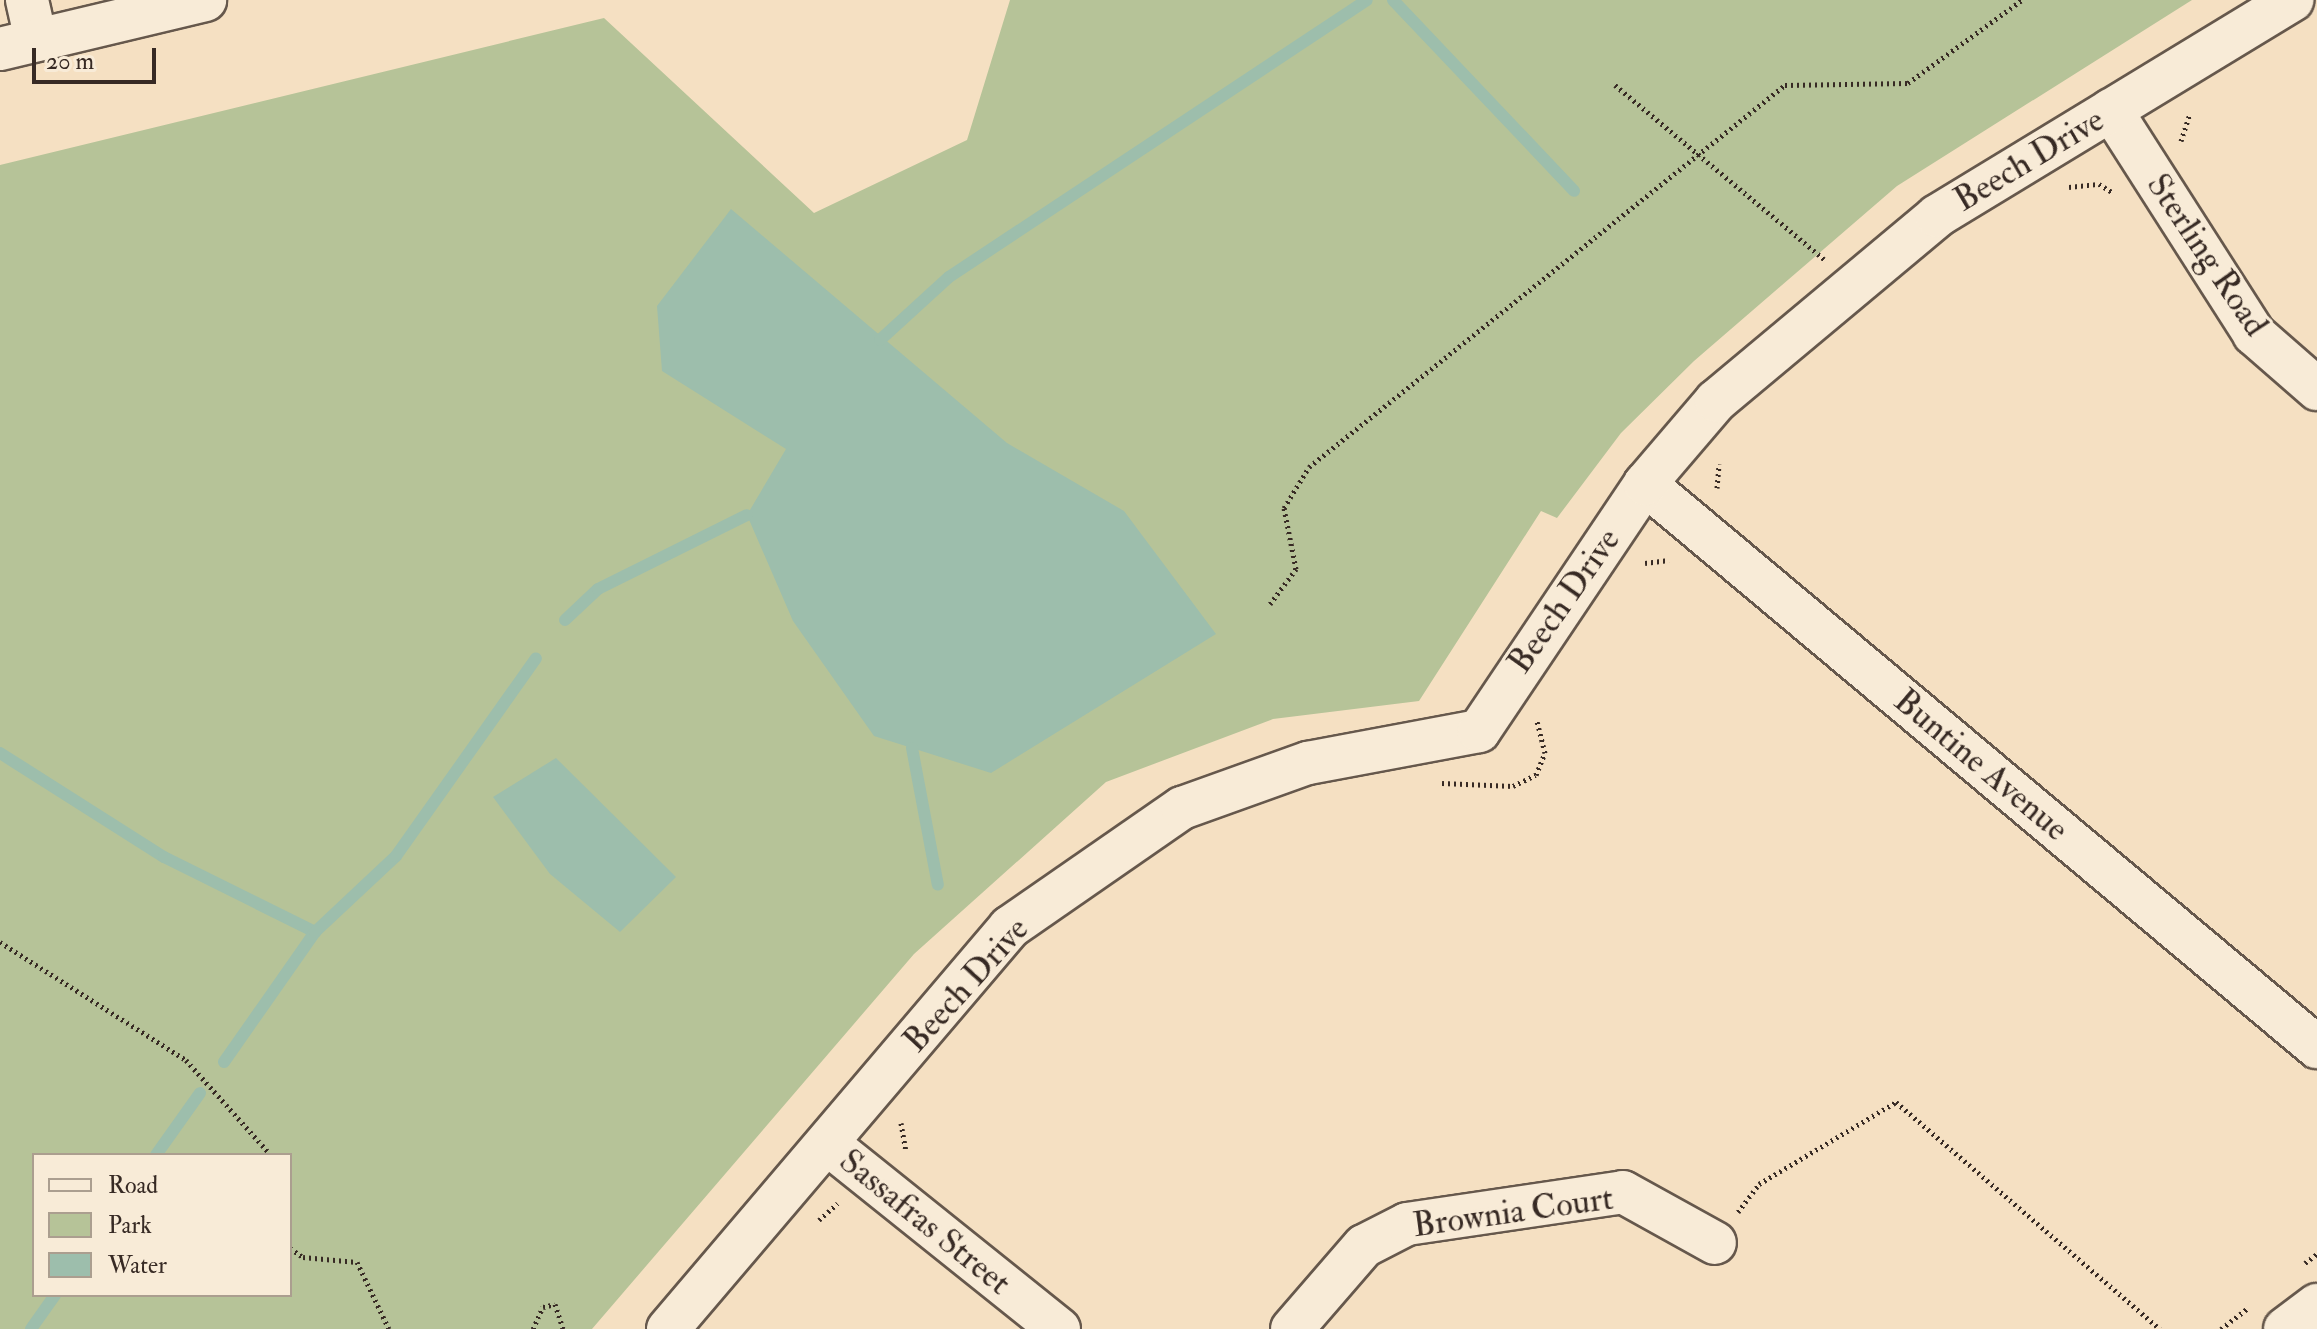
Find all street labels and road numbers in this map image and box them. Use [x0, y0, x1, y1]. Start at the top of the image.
street label: Beech Drive [1947, 99, 2111, 221]
street label: Sterling Road [2138, 166, 2276, 344]
street label: Beech Drive [1499, 521, 1629, 681]
street label: Buntine Avenue [1886, 680, 2076, 850]
street label: Beech Drive [895, 909, 1037, 1061]
street label: Sassafras Street [831, 1141, 1019, 1303]
street label: Brownia Court [1410, 1178, 1616, 1246]

